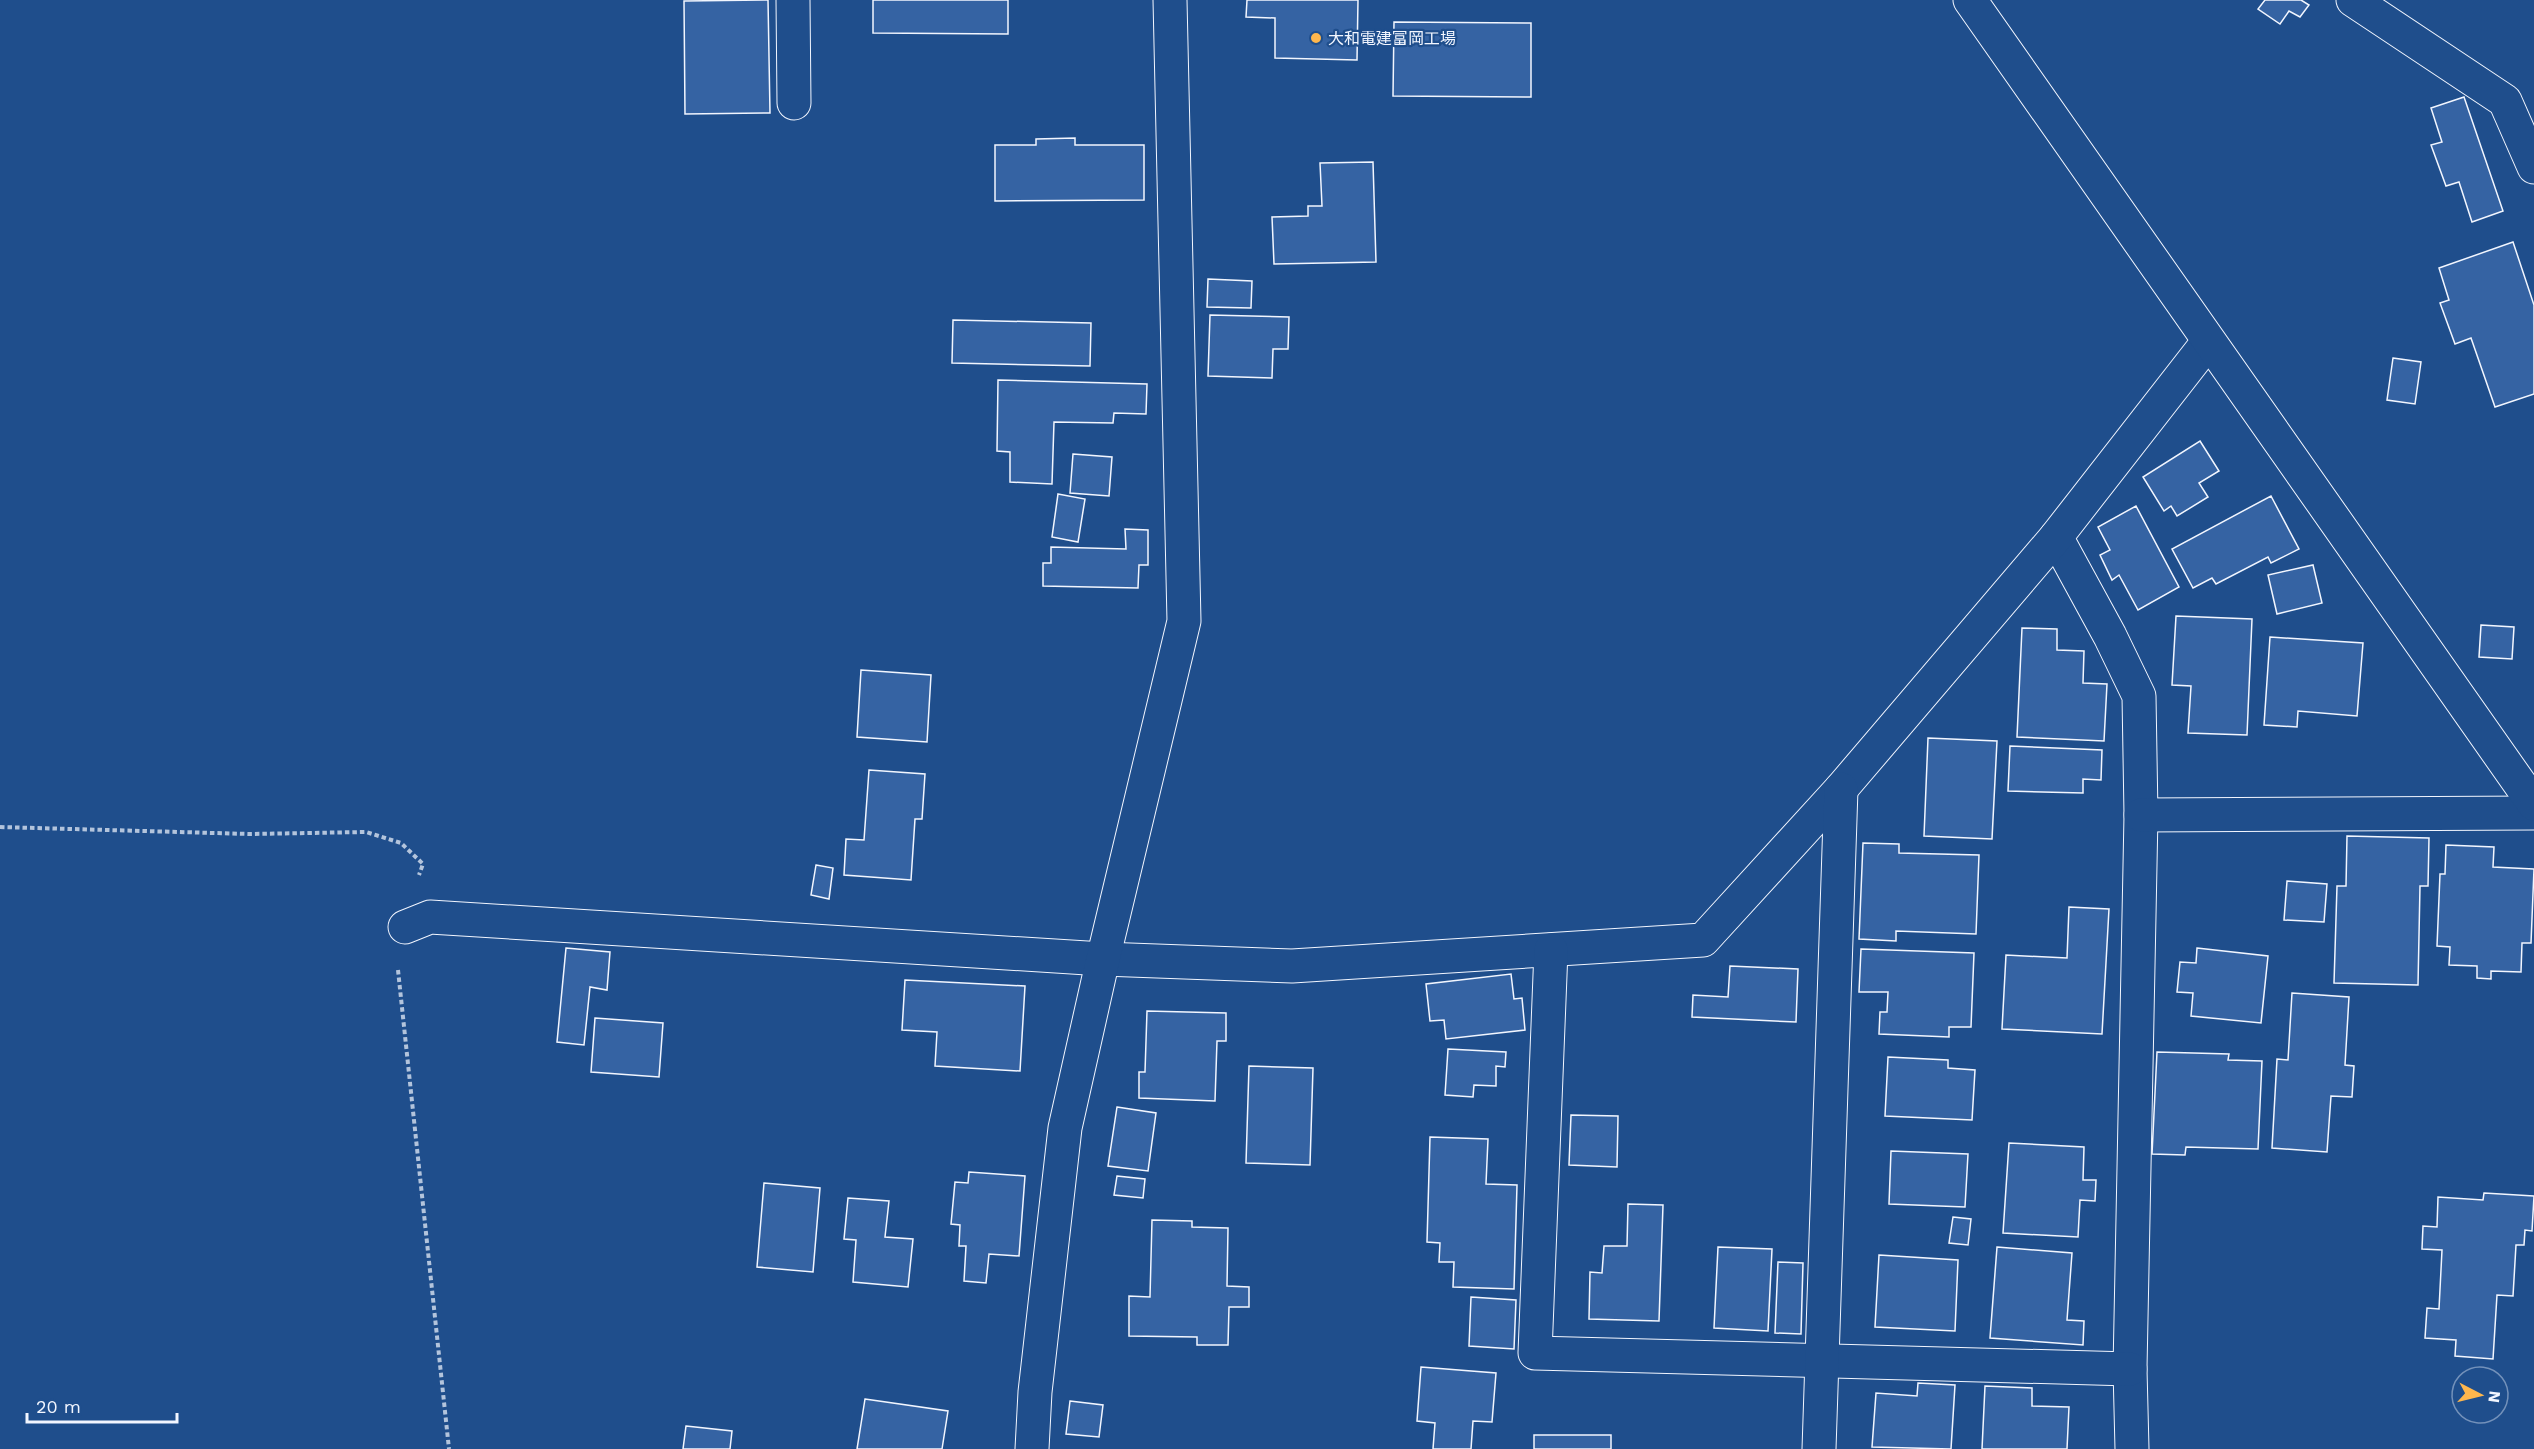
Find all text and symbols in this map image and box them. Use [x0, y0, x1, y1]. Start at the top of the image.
place label: 大和電建富岡工場 [1328, 29, 1456, 48]
marker: 大和電建富岡工場 [1309, 31, 1323, 45]
north arrow [2450, 1365, 2510, 1425]
scale bar [27, 1386, 177, 1424]
text: N [2484, 1390, 2505, 1404]
text: 20 m [36, 1396, 81, 1417]

